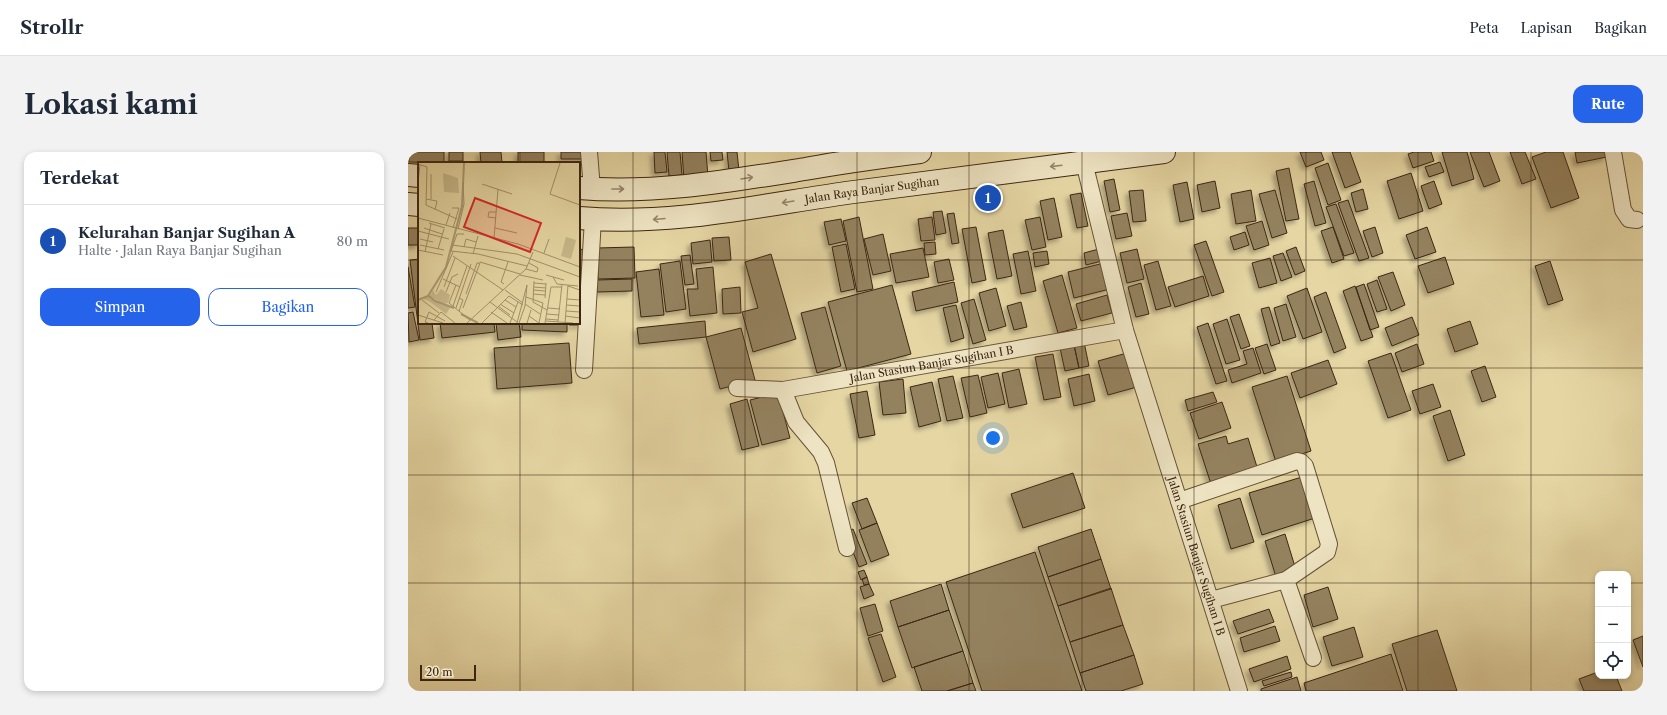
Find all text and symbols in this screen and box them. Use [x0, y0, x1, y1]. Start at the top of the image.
text: Strollr [20, 16, 84, 39]
text: Peta [1469, 19, 1499, 37]
text: Lapisan [1521, 19, 1572, 37]
text: Bagikan [1594, 19, 1647, 37]
button: Rute [1573, 85, 1643, 123]
text: Lokasi kami [24, 87, 198, 121]
inset map [418, 162, 580, 324]
one-way arrow [1050, 162, 1063, 170]
text: Terdekat [40, 168, 119, 188]
one-way arrow [740, 174, 753, 182]
street label: Jalan Raya Banjar Sugihan [802, 174, 940, 207]
pin: 1 [975, 183, 1001, 213]
one-way arrow [611, 185, 624, 193]
one-way arrow [782, 199, 795, 207]
one-way arrow [653, 215, 666, 222]
text: Kelurahan Banjar Sugihan A [78, 223, 295, 242]
text: 1 [50, 233, 56, 249]
text: 80 m [336, 233, 368, 249]
text: Halte · Jalan Raya Banjar Sugihan [78, 242, 282, 258]
button: Simpan [40, 288, 200, 326]
button: Bagikan [208, 288, 368, 326]
street label: Jalan Stasiun Banjar Sugihan I B [847, 343, 1015, 386]
your location [983, 428, 1003, 448]
street label: Jalan Stasiun Banjar Sugihan I B [1164, 473, 1228, 638]
map controls [1595, 571, 1631, 679]
button: + [1595, 571, 1631, 607]
button: − [1595, 607, 1631, 643]
button: locate [1595, 643, 1631, 679]
scale bar [420, 663, 476, 682]
text: 20 m [426, 665, 452, 679]

